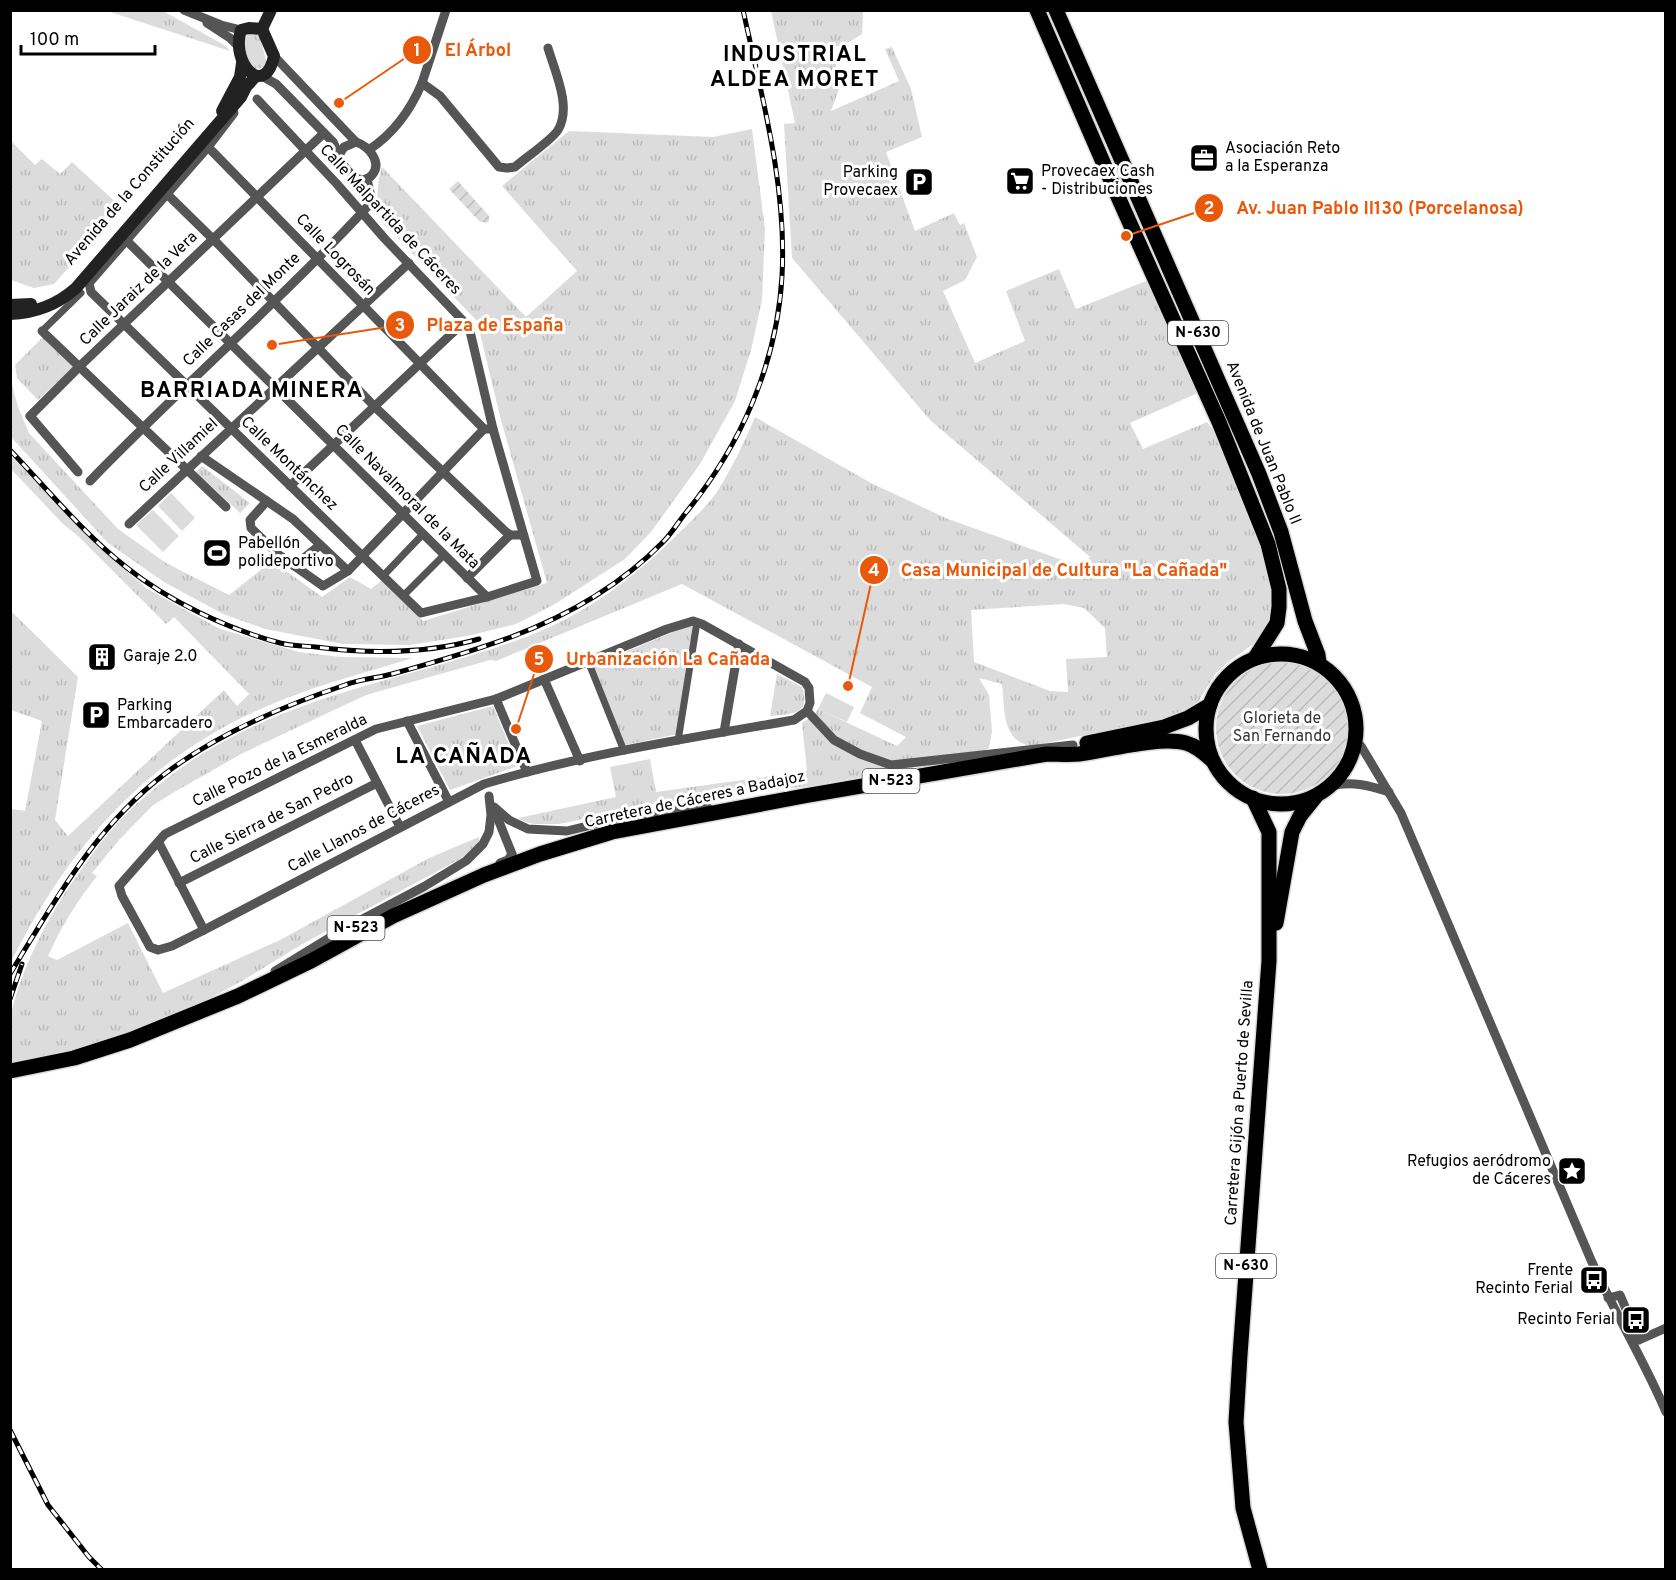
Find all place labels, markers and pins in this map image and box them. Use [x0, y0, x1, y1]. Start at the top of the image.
callout: El Árbol [402, 32, 523, 68]
place label: Asociación Reto a la Esperanza [1225, 139, 1340, 177]
office icon: Asociación Reto a la Esperanza [1188, 142, 1220, 174]
place label: Provecaex Cash - Distribuciones [1041, 162, 1155, 200]
place label: Parking Provecaex [823, 163, 898, 201]
supermarket icon: Provecaex Cash - Distribuciones [1004, 165, 1036, 197]
parking icon: Parking Provecaex [903, 166, 935, 198]
callout: Av. Juan Pablo II130 (Porcelanosa) [1194, 190, 1536, 226]
callout: Plaza de España [385, 307, 576, 343]
place label: Pabellón polideportivo [238, 534, 334, 572]
sports icon: Pabellón polideportivo [201, 537, 233, 569]
callout: Casa Municipal de Cultura "La Cañada" [859, 552, 1240, 588]
building icon: Garaje 2.0 [86, 641, 118, 673]
callout: Urbanización La Cañada [524, 641, 782, 677]
place label: Garaje 2.0 [123, 647, 198, 667]
place label: Parking Embarcadero [117, 696, 213, 734]
parking icon: Parking Embarcadero [80, 699, 112, 731]
place label: Refugios aeródromo de Cáceres [1407, 1152, 1551, 1190]
place icon: Refugios aeródromo de Cáceres [1556, 1155, 1588, 1187]
place label: Frente Recinto Ferial [1475, 1261, 1573, 1299]
bus stop icon: Frente Recinto Ferial [1578, 1264, 1610, 1296]
bus stop icon: Recinto Ferial [1620, 1304, 1652, 1336]
place label: Recinto Ferial [1517, 1310, 1615, 1330]

